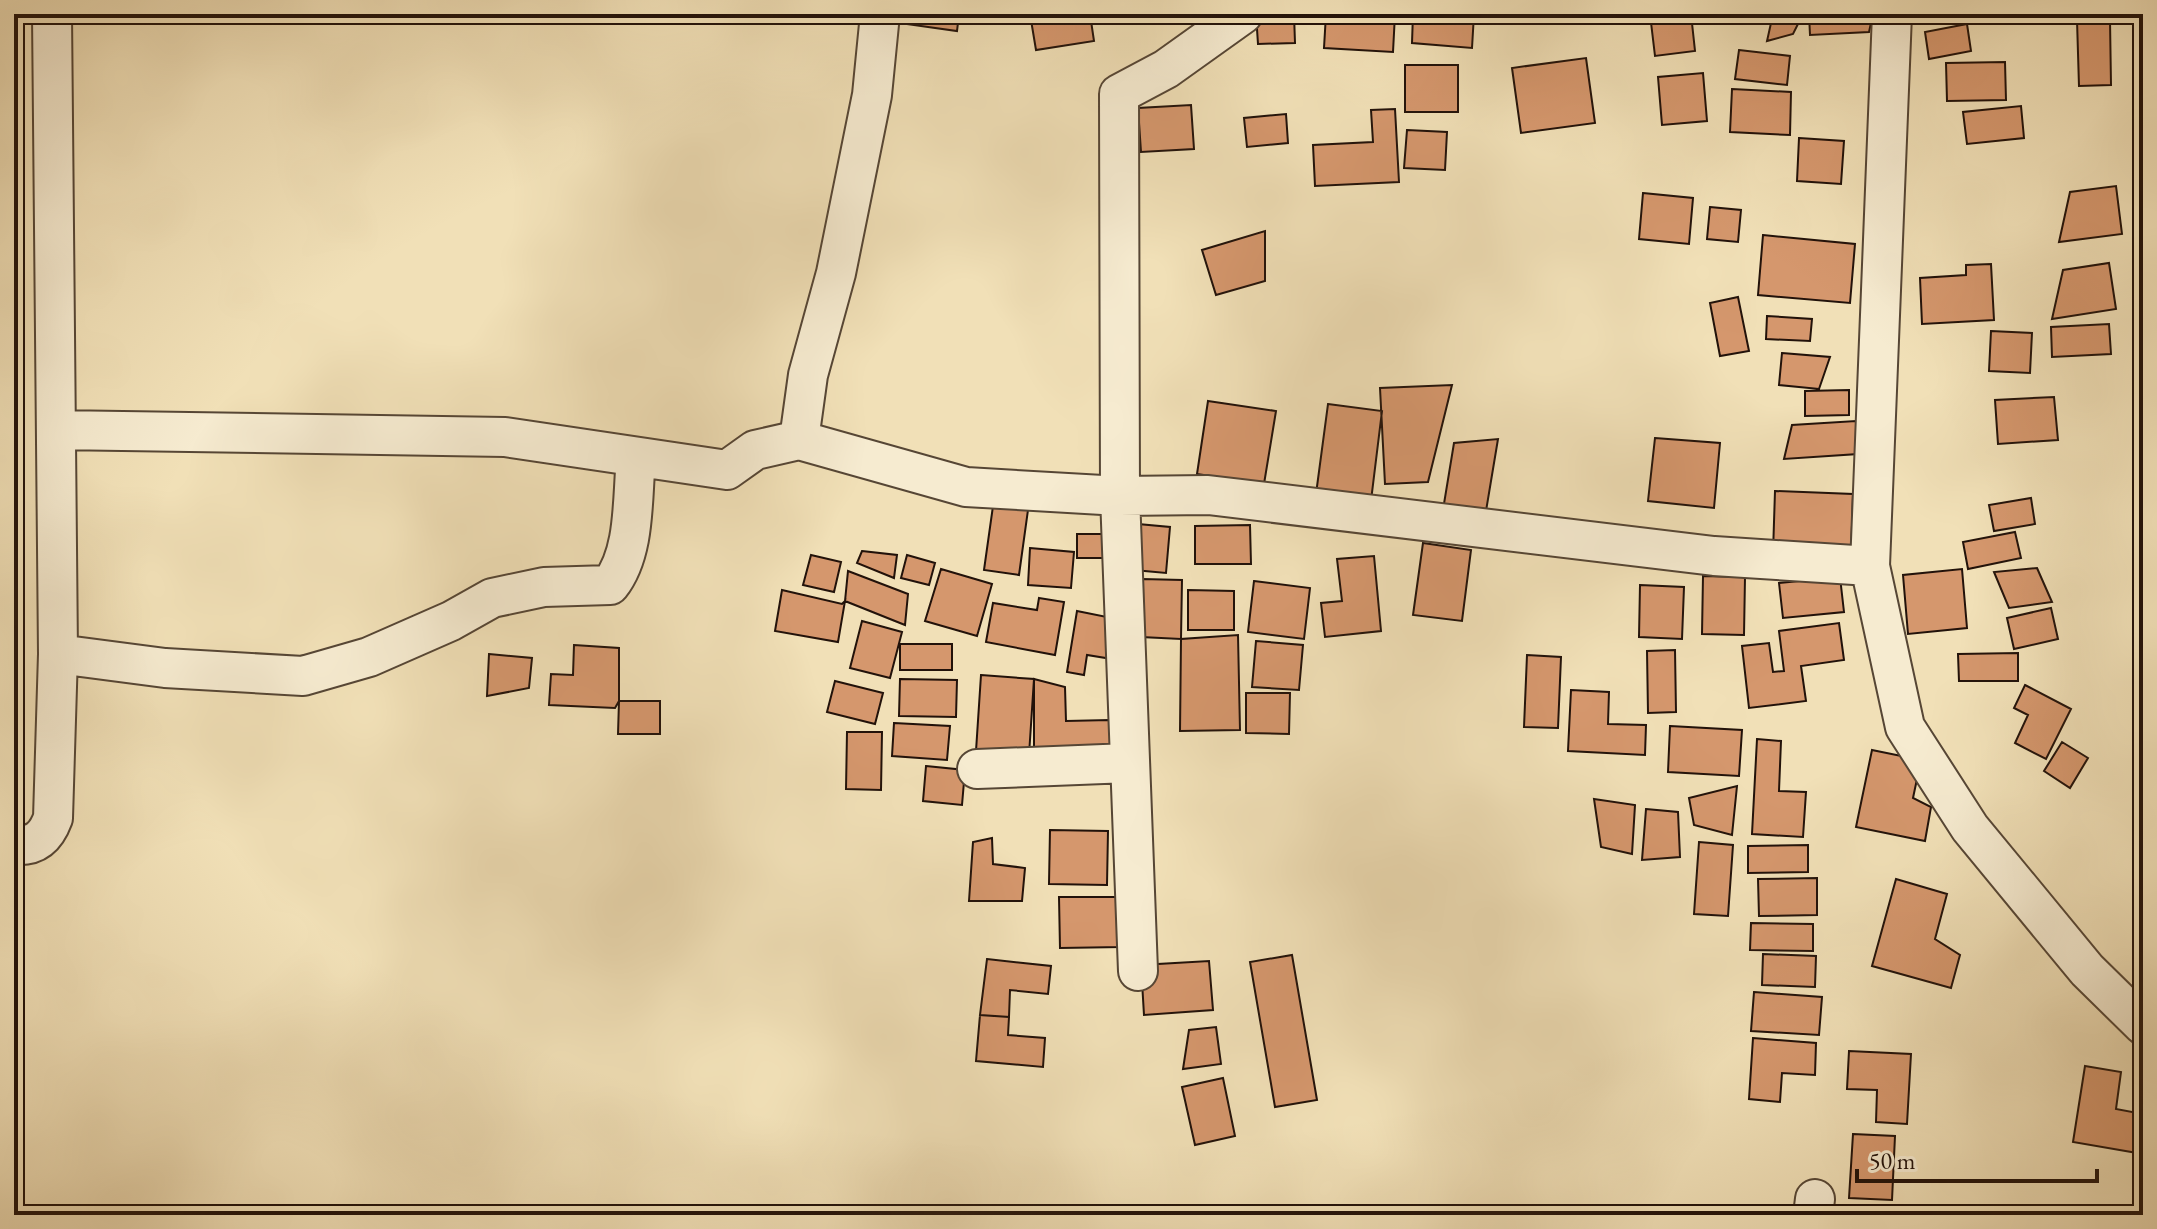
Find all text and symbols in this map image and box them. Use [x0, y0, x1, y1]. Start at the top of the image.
scale bar [1857, 1133, 2097, 1183]
text: 50 m [1869, 1145, 1916, 1176]

